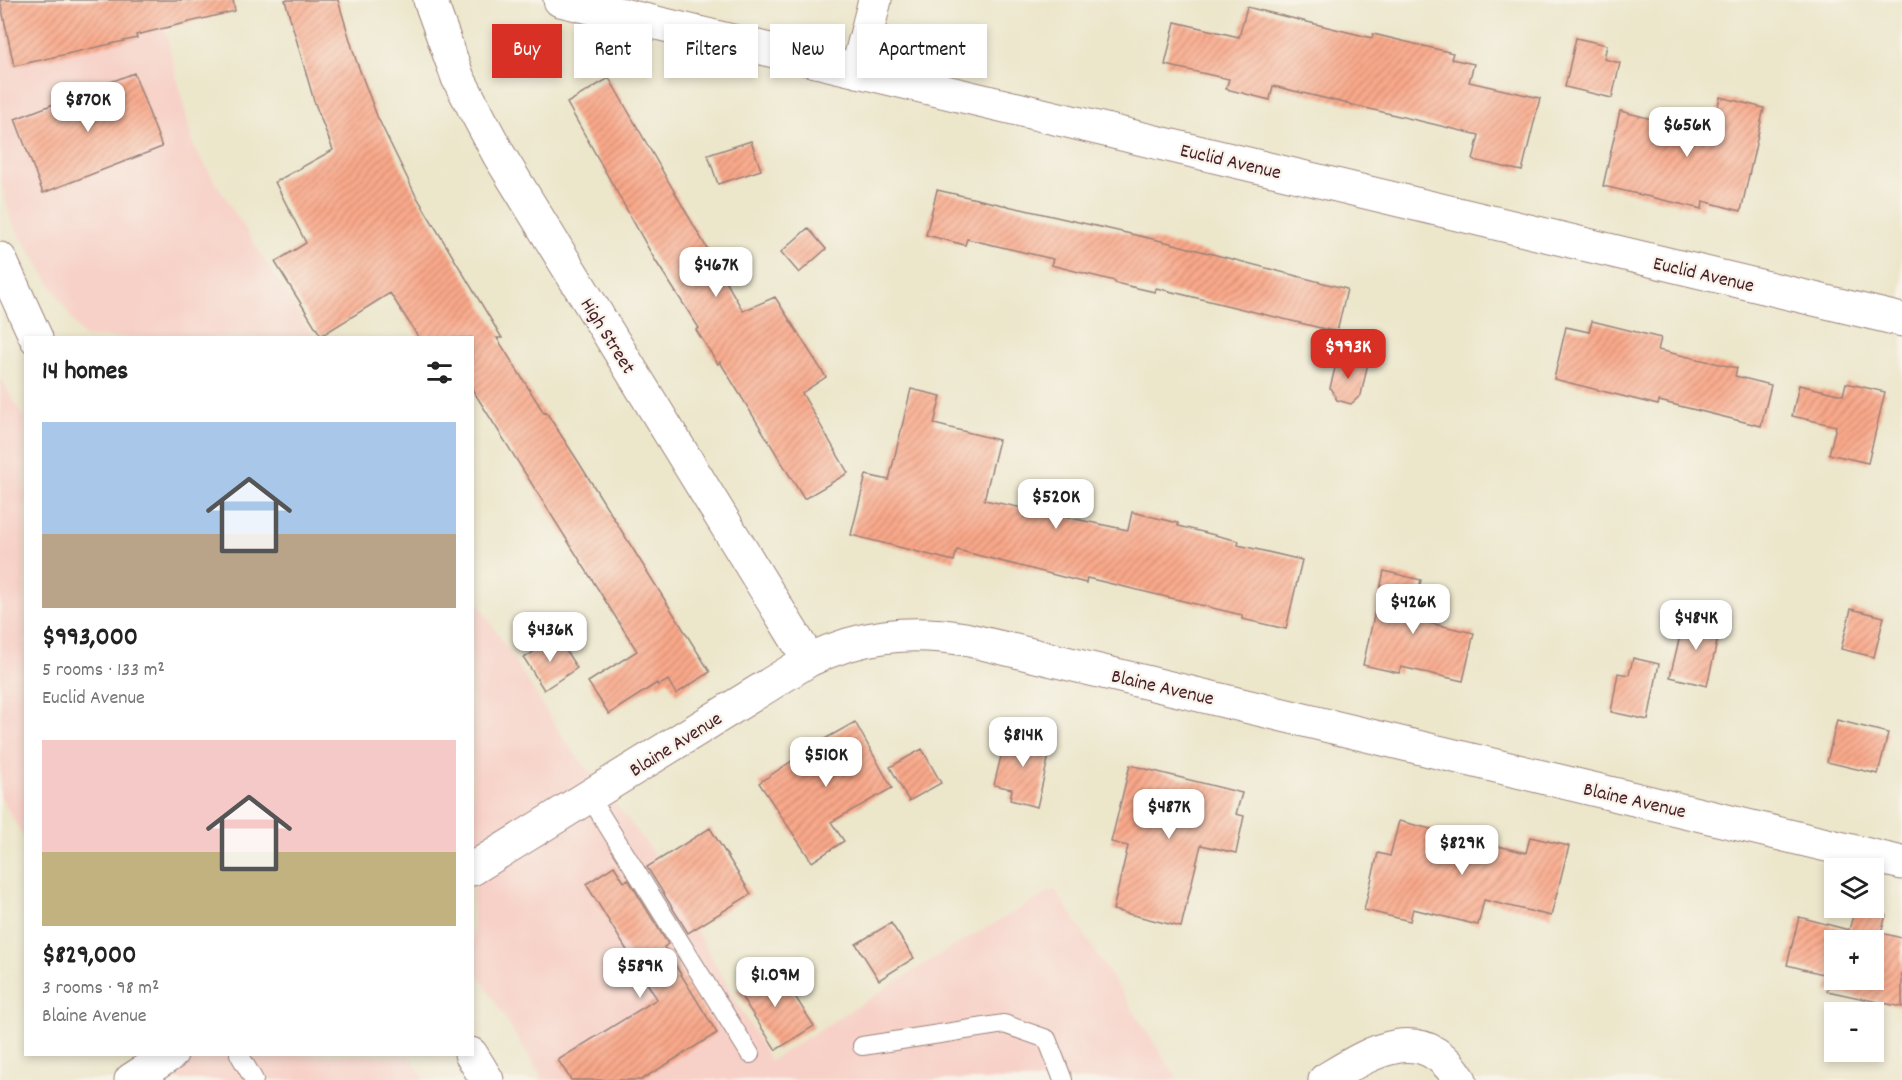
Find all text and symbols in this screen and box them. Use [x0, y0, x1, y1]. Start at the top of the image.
chip: Buy [492, 24, 562, 78]
chip: Rent [574, 24, 652, 78]
chip: Filters [664, 24, 758, 78]
chip: New [770, 24, 845, 78]
chip: Apartment [857, 24, 987, 78]
pin: $870K [46, 82, 130, 133]
text: $870K [65, 87, 111, 115]
pin: $656K [1645, 107, 1729, 158]
text: $656K [1663, 112, 1711, 140]
street label: Euclid Avenue [1177, 138, 1284, 188]
pin: $467K [674, 247, 758, 298]
street label: Euclid Avenue [1650, 251, 1757, 301]
text: $467K [693, 252, 739, 280]
street label: High Street [572, 293, 641, 380]
pin: $993K [1306, 329, 1390, 380]
text: $993K [1325, 334, 1371, 362]
text: 14 homes [42, 354, 128, 391]
icon: filters [423, 356, 456, 389]
icon: home [195, 461, 303, 569]
pin: $520K [1014, 479, 1098, 530]
text: $520K [1032, 484, 1080, 512]
pin: $426K [1371, 584, 1455, 635]
text: $426K [1390, 589, 1436, 617]
pin: $484K [1654, 600, 1738, 651]
text: $484K [1674, 605, 1718, 633]
pin: $436K [508, 612, 592, 663]
text: $436K [527, 617, 573, 645]
text: $993,000 [42, 620, 138, 657]
text: 5 rooms · 133 m² [42, 657, 165, 685]
street label: Blaine Avenue [1108, 664, 1217, 714]
text: Euclid Avenue [42, 685, 145, 713]
street label: Blaine Avenue [625, 706, 729, 785]
pin: $814K [981, 717, 1065, 768]
text: $814K [1003, 722, 1043, 750]
pin: $510K [784, 737, 868, 788]
text: $510K [804, 742, 848, 770]
street label: Blaine Avenue [1580, 777, 1689, 827]
icon: home [195, 779, 303, 887]
pin: $487K [1127, 789, 1211, 840]
text: $487K [1147, 794, 1191, 822]
pin: $829K [1420, 825, 1504, 876]
text: $829K [1439, 830, 1485, 858]
map controls [1824, 858, 1884, 1062]
button: layers [1824, 858, 1884, 918]
button: + [1824, 930, 1884, 990]
text: $829,000 [42, 938, 136, 975]
pin: $589K [598, 948, 682, 999]
text: $589K [617, 953, 663, 981]
pin: $1.09M [726, 957, 824, 1008]
text: $1.09M [750, 962, 800, 990]
text: 3 rooms · 98 m² [42, 975, 159, 1003]
button: − [1824, 1002, 1884, 1062]
text: Blaine Avenue [42, 1003, 147, 1031]

